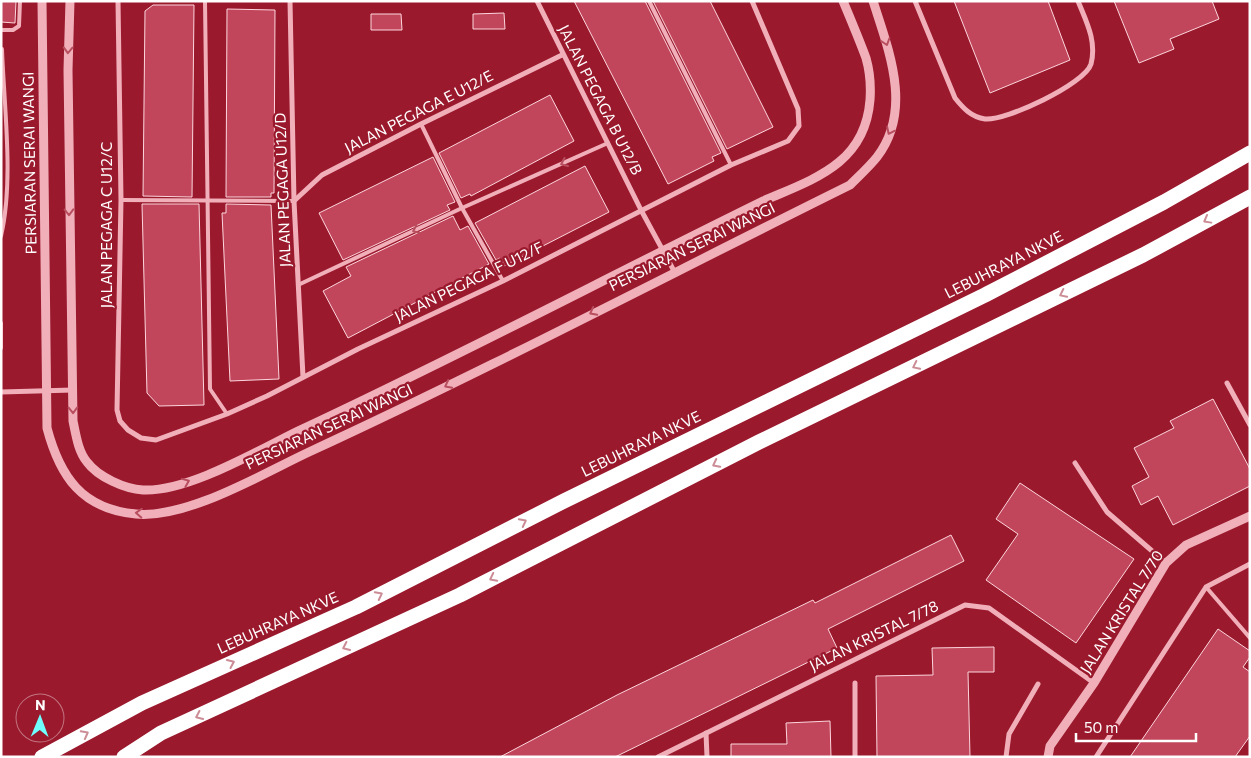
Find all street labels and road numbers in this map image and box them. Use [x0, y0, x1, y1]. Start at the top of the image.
street label: JALAN PEGAGA B U12/B [555, 22, 647, 178]
street label: JALAN PEGAGA E U12/E [341, 66, 496, 156]
street label: PERSIARAN SERAI WANGI [18, 72, 40, 254]
street label: JALAN PEGAGA U12/D [270, 112, 294, 268]
street label: JALAN PEGAGA C U12/C [97, 142, 115, 308]
street label: PERSIARAN SERAI WANGI [606, 198, 778, 294]
street label: LEBUHRAYA NKVE [941, 226, 1066, 302]
street label: JALAN PEGAGA F U12/F [391, 237, 546, 325]
street label: PERSIARAN SERAI WANGI [242, 379, 415, 473]
street label: LEBUHRAYA NKVE [578, 406, 703, 480]
street label: JALAN KRISTAL 7/70 [1076, 546, 1166, 676]
street label: LEBUHRAYA NKVE [214, 587, 341, 657]
street label: JALAN KRISTAL 7/78 [806, 596, 941, 674]

